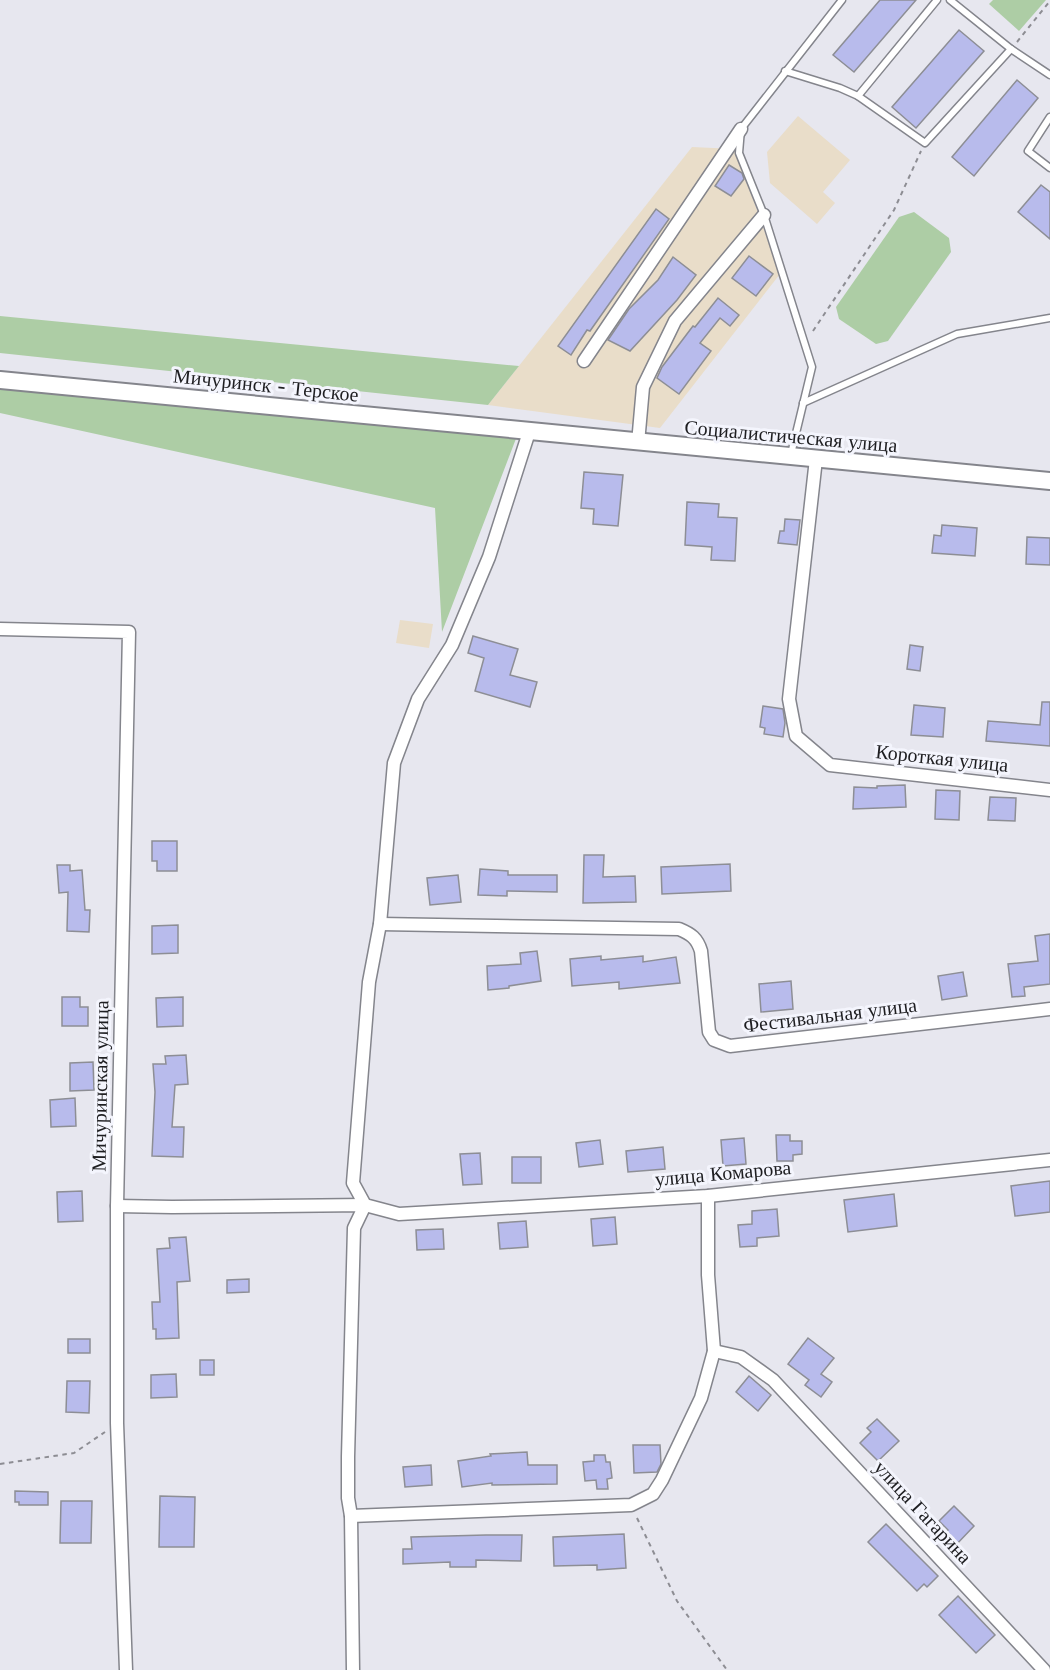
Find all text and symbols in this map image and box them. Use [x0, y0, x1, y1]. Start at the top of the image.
street label: Мичуринск - Терское [172, 363, 360, 407]
street label: Социалистическая улица [683, 415, 899, 457]
street label: Короткая улица [874, 739, 1010, 777]
street label: Фестивальная улица [742, 992, 918, 1038]
street label: Мичуринская улица [87, 1000, 113, 1172]
street label: улица Комарова [654, 1155, 792, 1191]
street label: улица Гагарина [869, 1455, 977, 1569]

